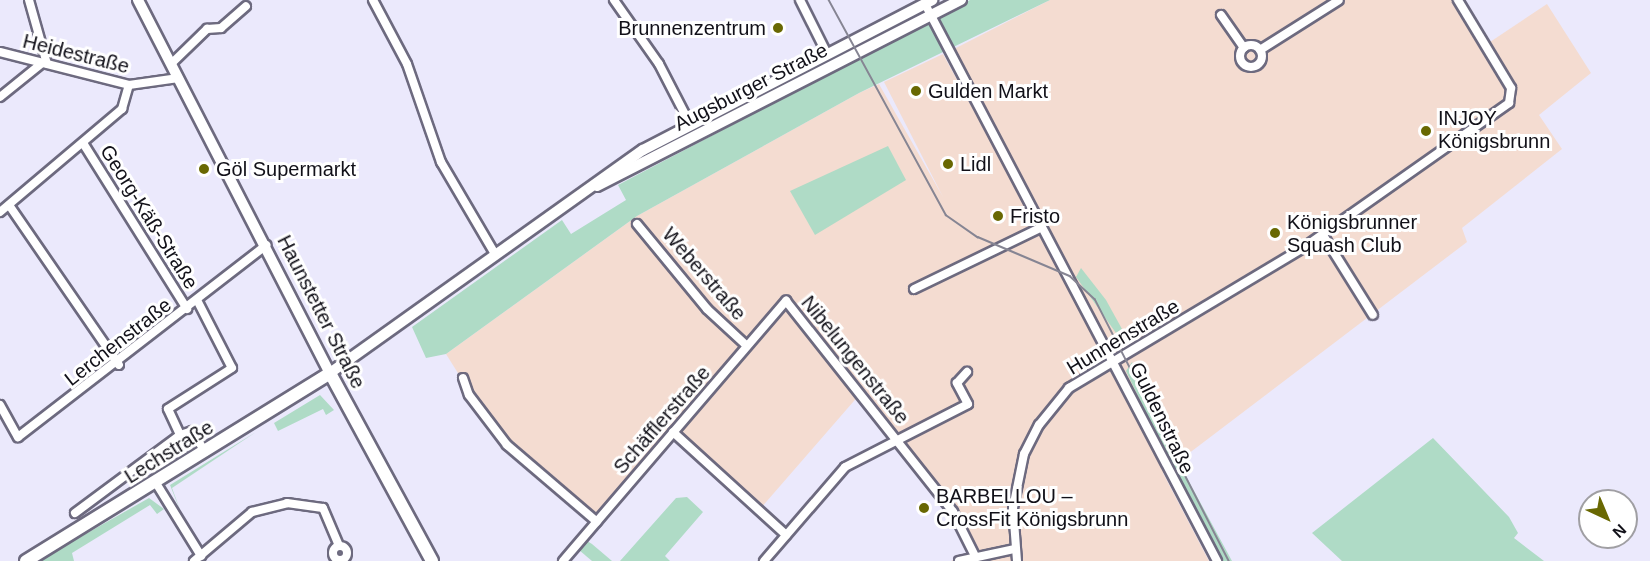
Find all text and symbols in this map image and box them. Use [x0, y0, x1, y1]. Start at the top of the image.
place label: Brunnenzentrum [618, 16, 766, 40]
marker: Brunnenzentrum [771, 21, 785, 35]
street label: Heidestraße [20, 29, 132, 79]
street label: Augsburger Straße [670, 38, 832, 136]
place label: Gulden Markt [928, 79, 1048, 103]
marker: Gulden Markt [909, 84, 923, 98]
place label: INJOY Königsbrunn [1438, 107, 1550, 154]
marker: INJOY Königsbrunn [1419, 124, 1433, 138]
street label: Georg-Käß-Straße [95, 140, 203, 294]
place label: Lidl [960, 152, 991, 176]
place label: Göl Supermarkt [216, 157, 356, 181]
marker: Lidl [941, 157, 955, 171]
marker: Göl Supermarkt [197, 162, 211, 176]
place label: Fristo [1010, 204, 1060, 228]
marker: Fristo [991, 209, 1005, 223]
place label: Königsbrunner Squash Club [1287, 210, 1417, 257]
street label: Weberstraße [657, 223, 751, 325]
marker: Königsbrunner Squash Club [1268, 226, 1282, 240]
street label: Haunstetter Straße [272, 231, 370, 393]
street label: Nibelungenstraße [796, 291, 914, 429]
street label: Lerchenstraße [60, 293, 176, 391]
street label: Hunnenstraße [1063, 294, 1183, 380]
street label: Guldenstraße [1125, 358, 1199, 478]
street label: Schäfflerstraße [609, 361, 715, 479]
street label: Lechstraße [120, 415, 218, 489]
place label: BARBELLOU – CrossFit Königsbrunn [936, 484, 1128, 531]
north arrow [1578, 489, 1638, 549]
marker: BARBELLOU – CrossFit Königsbrunn [917, 501, 931, 515]
text: N [1609, 521, 1630, 541]

